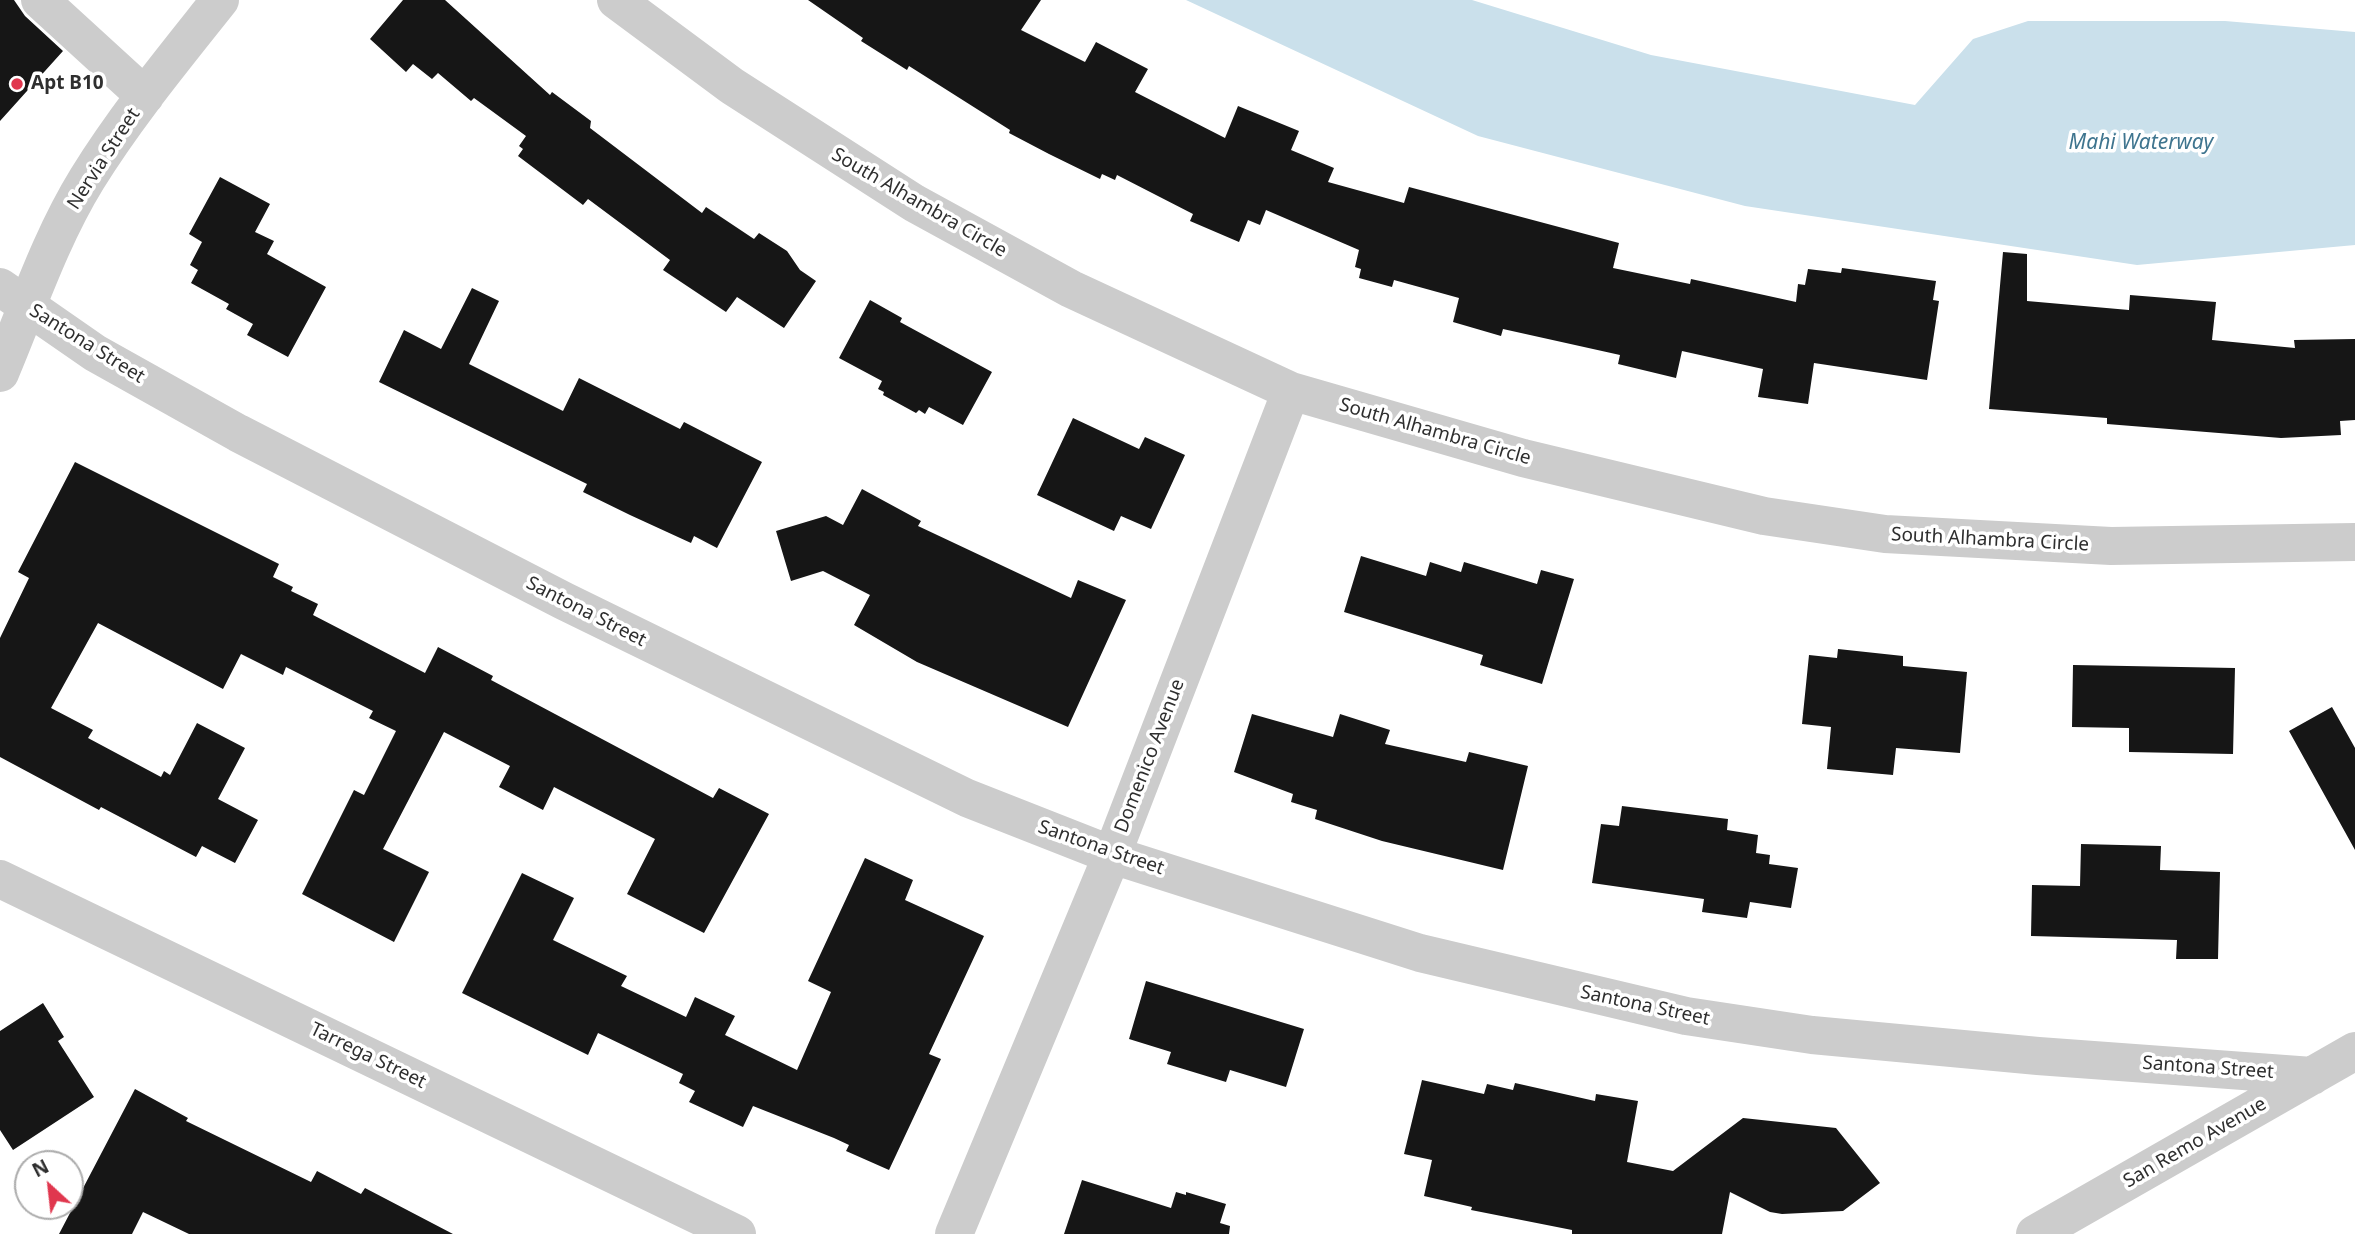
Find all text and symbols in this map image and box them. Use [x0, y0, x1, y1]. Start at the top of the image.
place label: Apt B10 [31, 73, 104, 95]
marker: Apt B10 [9, 76, 25, 92]
street label: Nervia Street [63, 104, 145, 214]
water label: Mahi Waterway [2069, 130, 2213, 156]
street label: South Alhambra Circle [827, 144, 1011, 262]
street label: Santona Street [25, 299, 149, 389]
street label: South Alhambra Circle [1337, 394, 1533, 470]
street label: South Alhambra Circle [1890, 523, 2090, 557]
street label: Santona Street [522, 572, 650, 652]
street label: Domenico Avenue [1110, 676, 1190, 836]
street label: Santona Street [1035, 816, 1167, 880]
street label: Santona Street [1578, 981, 1712, 1031]
street label: Tarrega Street [306, 1018, 430, 1094]
street label: Santona Street [2142, 1052, 2274, 1084]
street label: San Remo Avenue [2119, 1093, 2271, 1193]
north arrow [14, 1150, 84, 1220]
text: N [28, 1153, 53, 1183]

